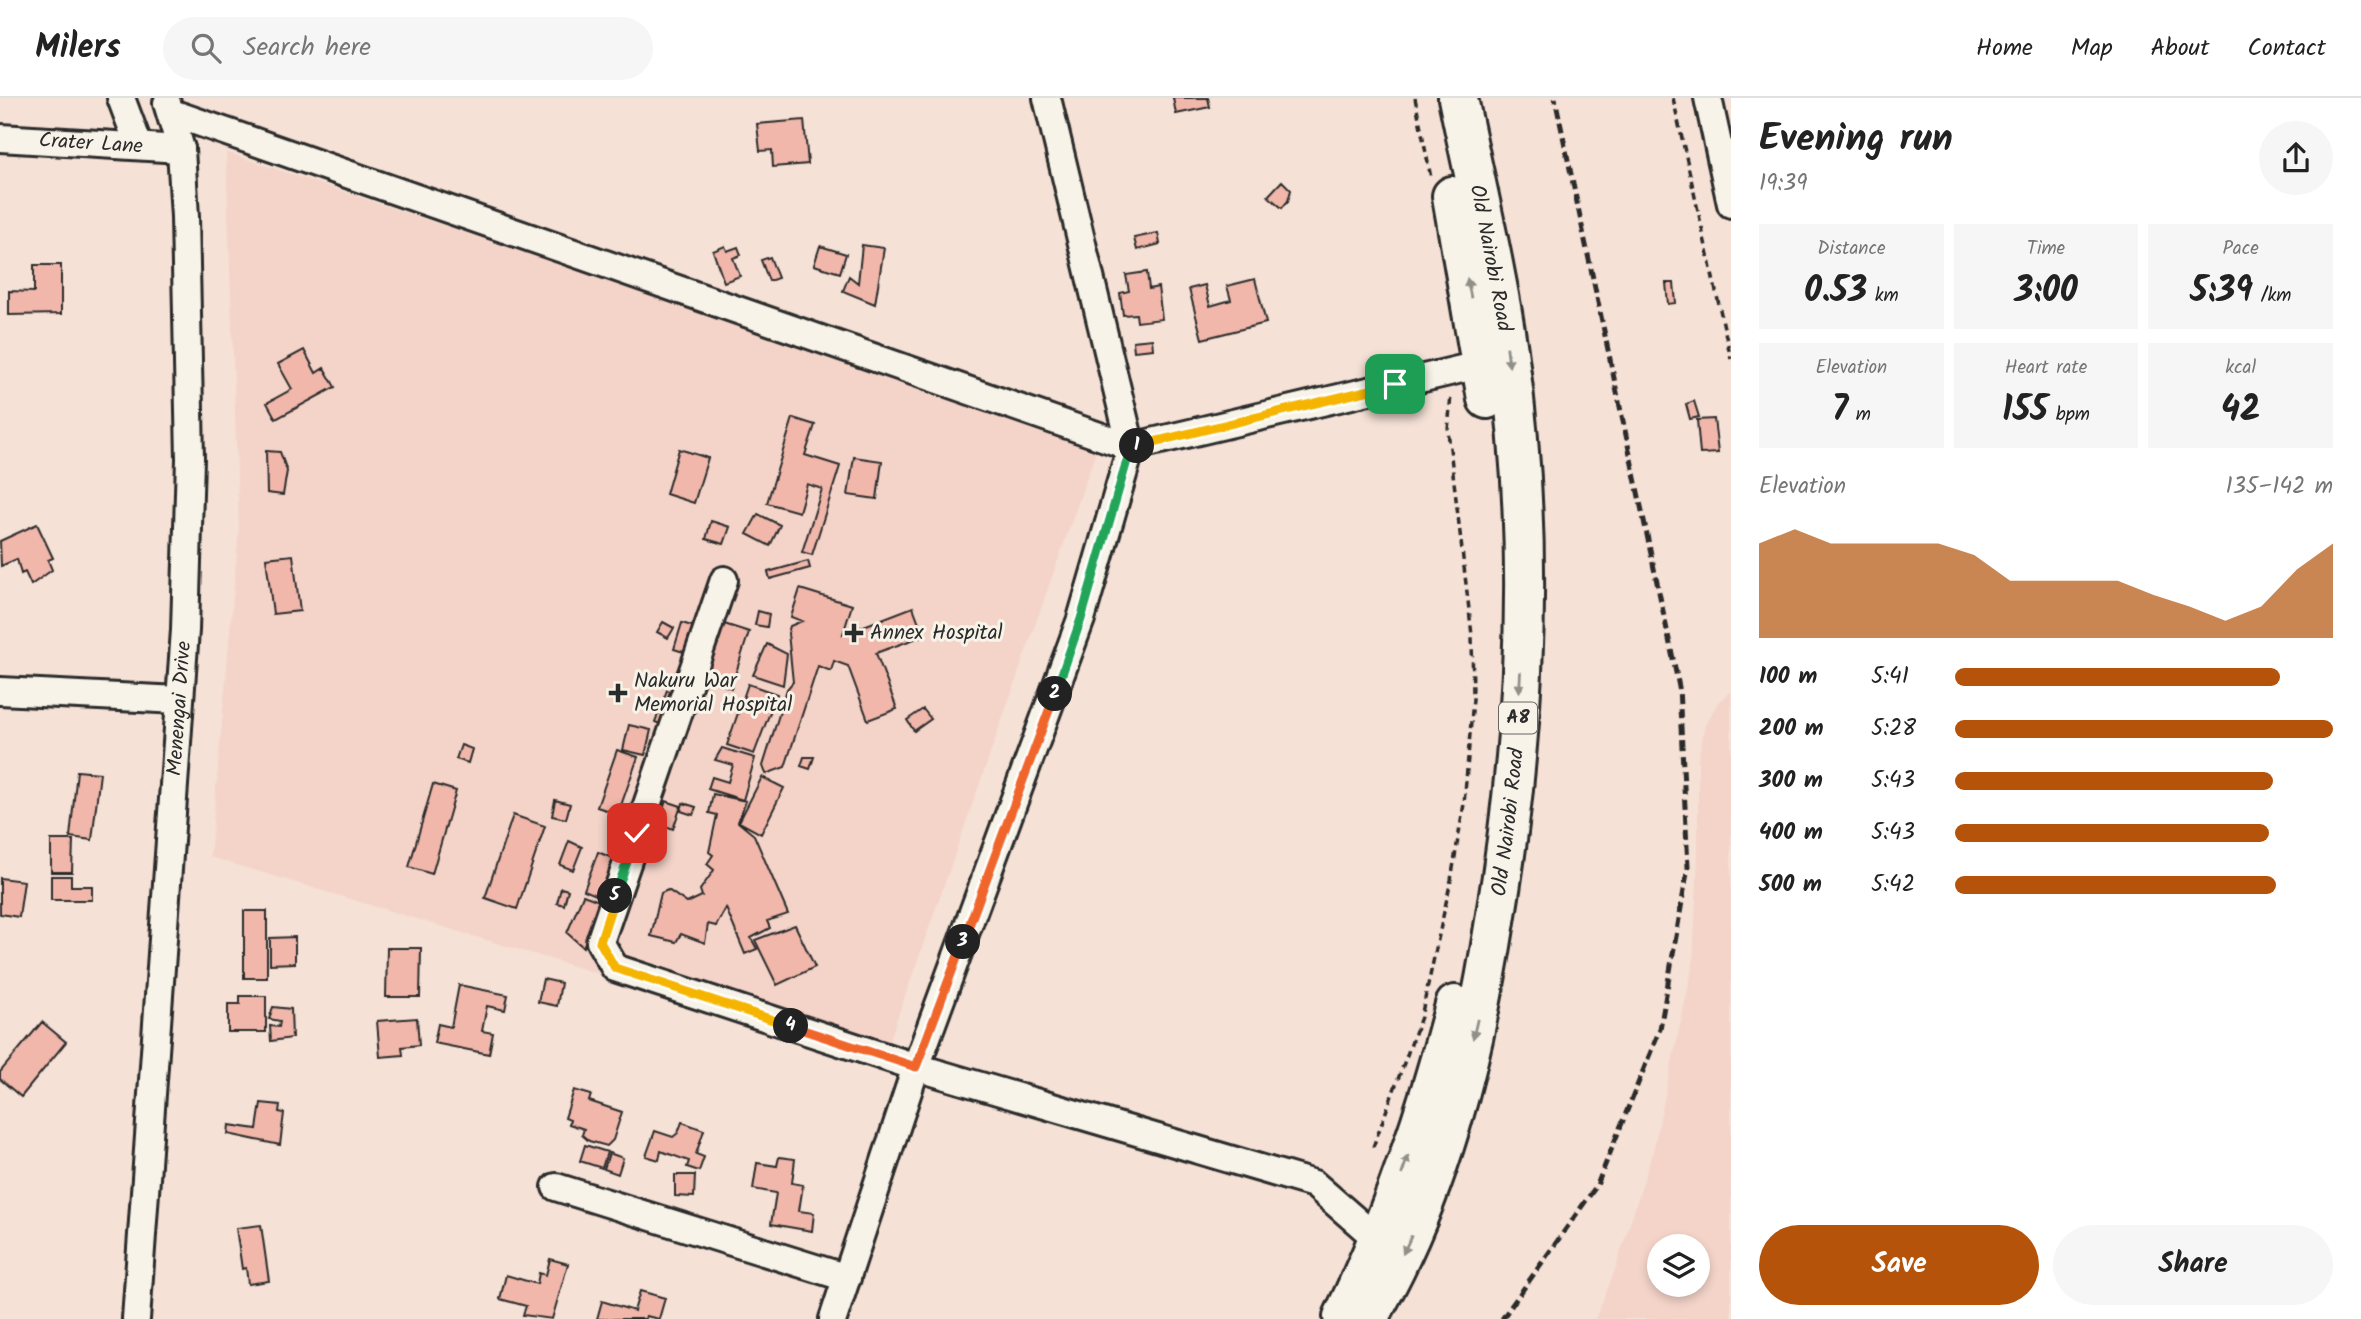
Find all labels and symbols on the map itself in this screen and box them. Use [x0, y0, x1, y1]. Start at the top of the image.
street label: Crater Lane [38, 124, 144, 163]
street label: Old Nairobi Road [1460, 182, 1521, 335]
one-way arrow [1463, 277, 1474, 299]
one-way arrow [1503, 347, 1514, 369]
pin [1365, 354, 1425, 414]
pin: 1 [1120, 428, 1154, 464]
place label: Annex Hospital [870, 617, 1003, 650]
marker: Annex Hospital [844, 623, 864, 643]
street label: Menengai Drive [158, 640, 201, 777]
place label: Nakuru War Memorial Hospital [634, 665, 792, 722]
one-way arrow [1514, 671, 1525, 693]
pin: 2 [1038, 676, 1072, 712]
marker: Nakuru War Memorial Hospital [608, 683, 628, 703]
road number: A8 [1499, 702, 1537, 734]
street label: Old Nairobi Road [1483, 746, 1533, 899]
pin [607, 803, 667, 863]
pin: 5 [598, 878, 632, 914]
pin: 3 [946, 924, 981, 960]
pin: 4 [774, 1009, 808, 1044]
one-way arrow [1470, 1018, 1481, 1040]
one-way arrow [1400, 1155, 1411, 1176]
one-way arrow [1401, 1235, 1413, 1255]

